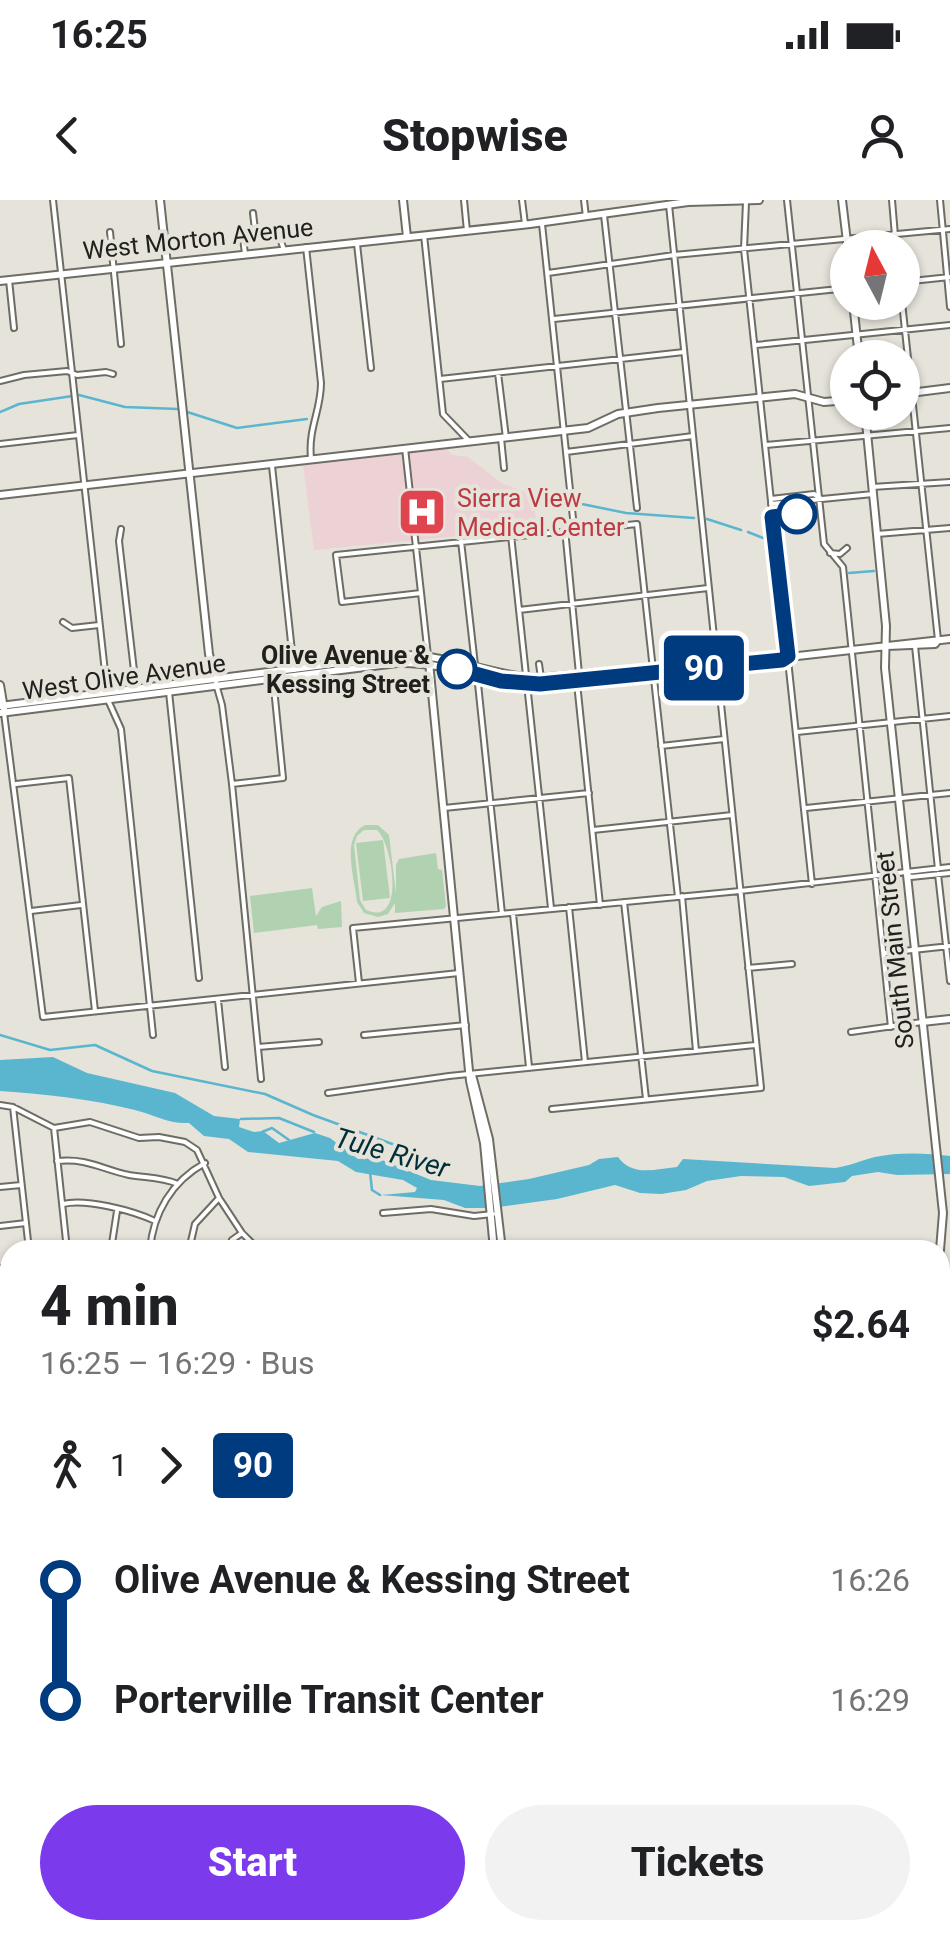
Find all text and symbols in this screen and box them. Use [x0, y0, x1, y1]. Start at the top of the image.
text: 16:25 [50, 13, 148, 57]
icon: back [40, 108, 95, 163]
icon: person [855, 108, 910, 163]
text: Stopwise [382, 109, 568, 162]
street label: West Morton Avenue [81, 212, 315, 266]
north arrow [830, 230, 920, 320]
map controls [830, 230, 920, 430]
button: locate [830, 340, 920, 430]
place label: Sierra View Medical Center [457, 484, 625, 542]
hospital icon: Sierra View Medical Center [396, 486, 448, 538]
unlabelled marker [778, 495, 816, 533]
line badge: 90 [659, 636, 749, 700]
place label: Olive Avenue & Kessing Street [261, 641, 431, 699]
street label: West Olive Avenue [21, 648, 227, 706]
text: 90 [684, 648, 724, 689]
marker: Olive Avenue & Kessing Street [438, 650, 476, 688]
street label: South Main Street [870, 850, 920, 1050]
water label: Tule River [331, 1121, 454, 1185]
text: 4 min [40, 1274, 179, 1338]
text: $2.64 [812, 1303, 910, 1347]
text: 16:25 – 16:29 · Bus [40, 1344, 315, 1382]
icon: walk [40, 1438, 95, 1493]
icon: forward [143, 1438, 198, 1493]
text: 90 [233, 1445, 273, 1486]
text: 1 [110, 1446, 128, 1484]
text: Olive Avenue & Kessing Street [114, 1558, 630, 1602]
text: 16:26 [830, 1561, 910, 1599]
text: Porterville Transit Center [114, 1678, 544, 1722]
text: 16:29 [830, 1681, 910, 1719]
button: Start [40, 1805, 465, 1920]
button: Tickets [485, 1805, 910, 1920]

